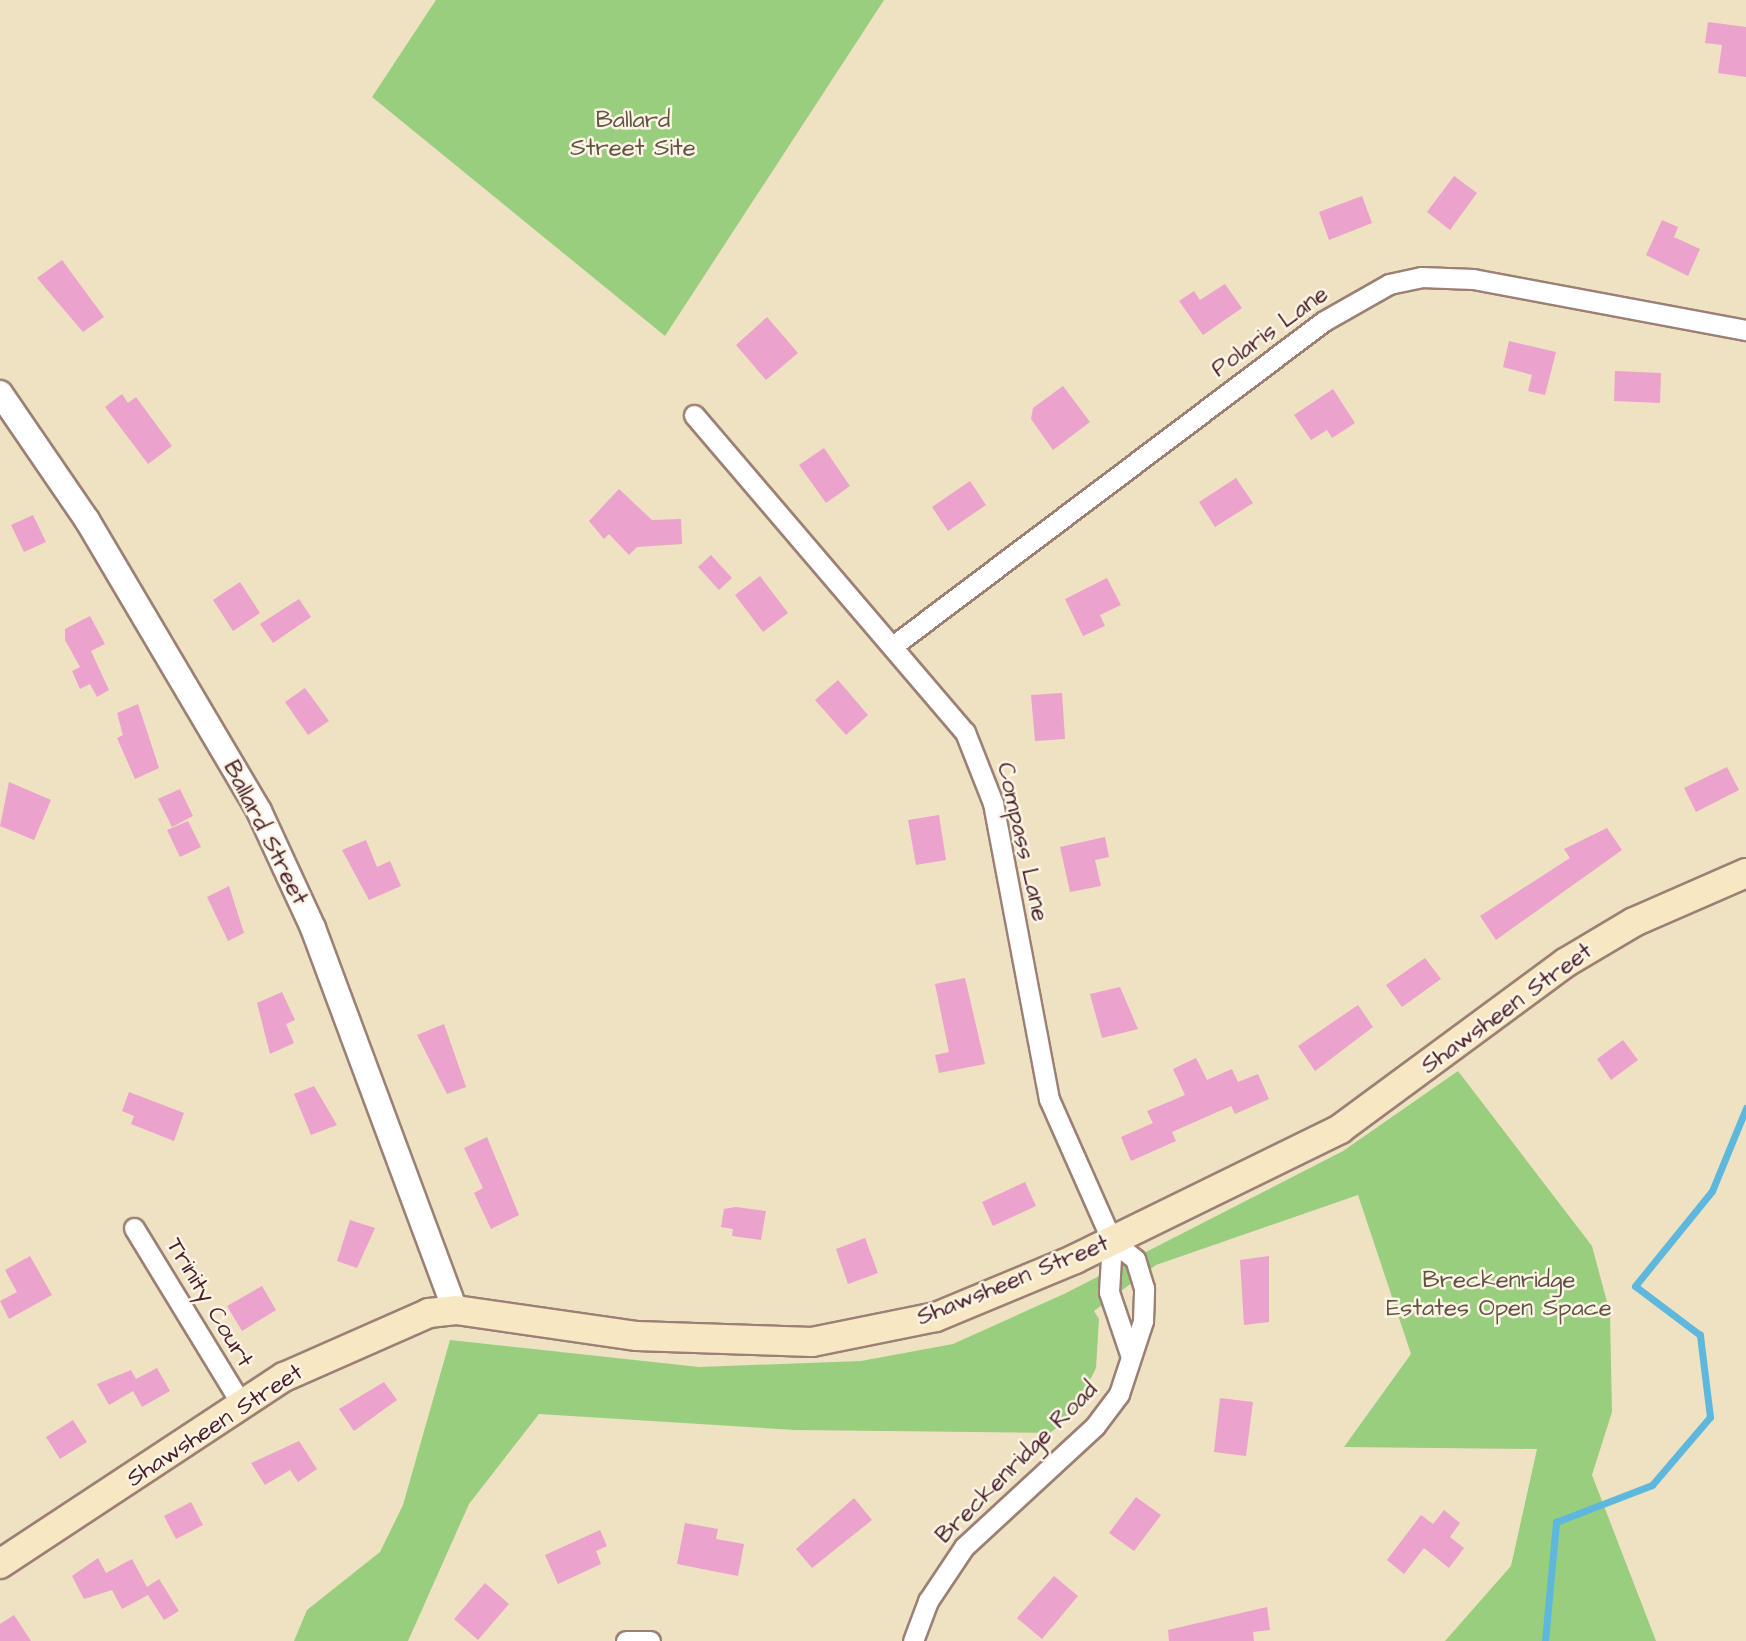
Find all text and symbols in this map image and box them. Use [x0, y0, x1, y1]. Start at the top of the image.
park label: Ballard Street Site [570, 107, 696, 163]
street label: Polaris Lane [1206, 280, 1334, 384]
street label: Ballard Street [216, 756, 314, 910]
street label: Compass Lane [990, 760, 1054, 924]
street label: Shawsheen Street [1416, 937, 1598, 1081]
street label: Shawsheen Street [913, 1229, 1113, 1333]
street label: Trinity Court [159, 1233, 259, 1373]
park label: Breckenridge Estates Open Space [1386, 1267, 1612, 1323]
street label: Shawsheen Street [121, 1358, 309, 1494]
street label: Breckenridge Road [930, 1376, 1104, 1550]

